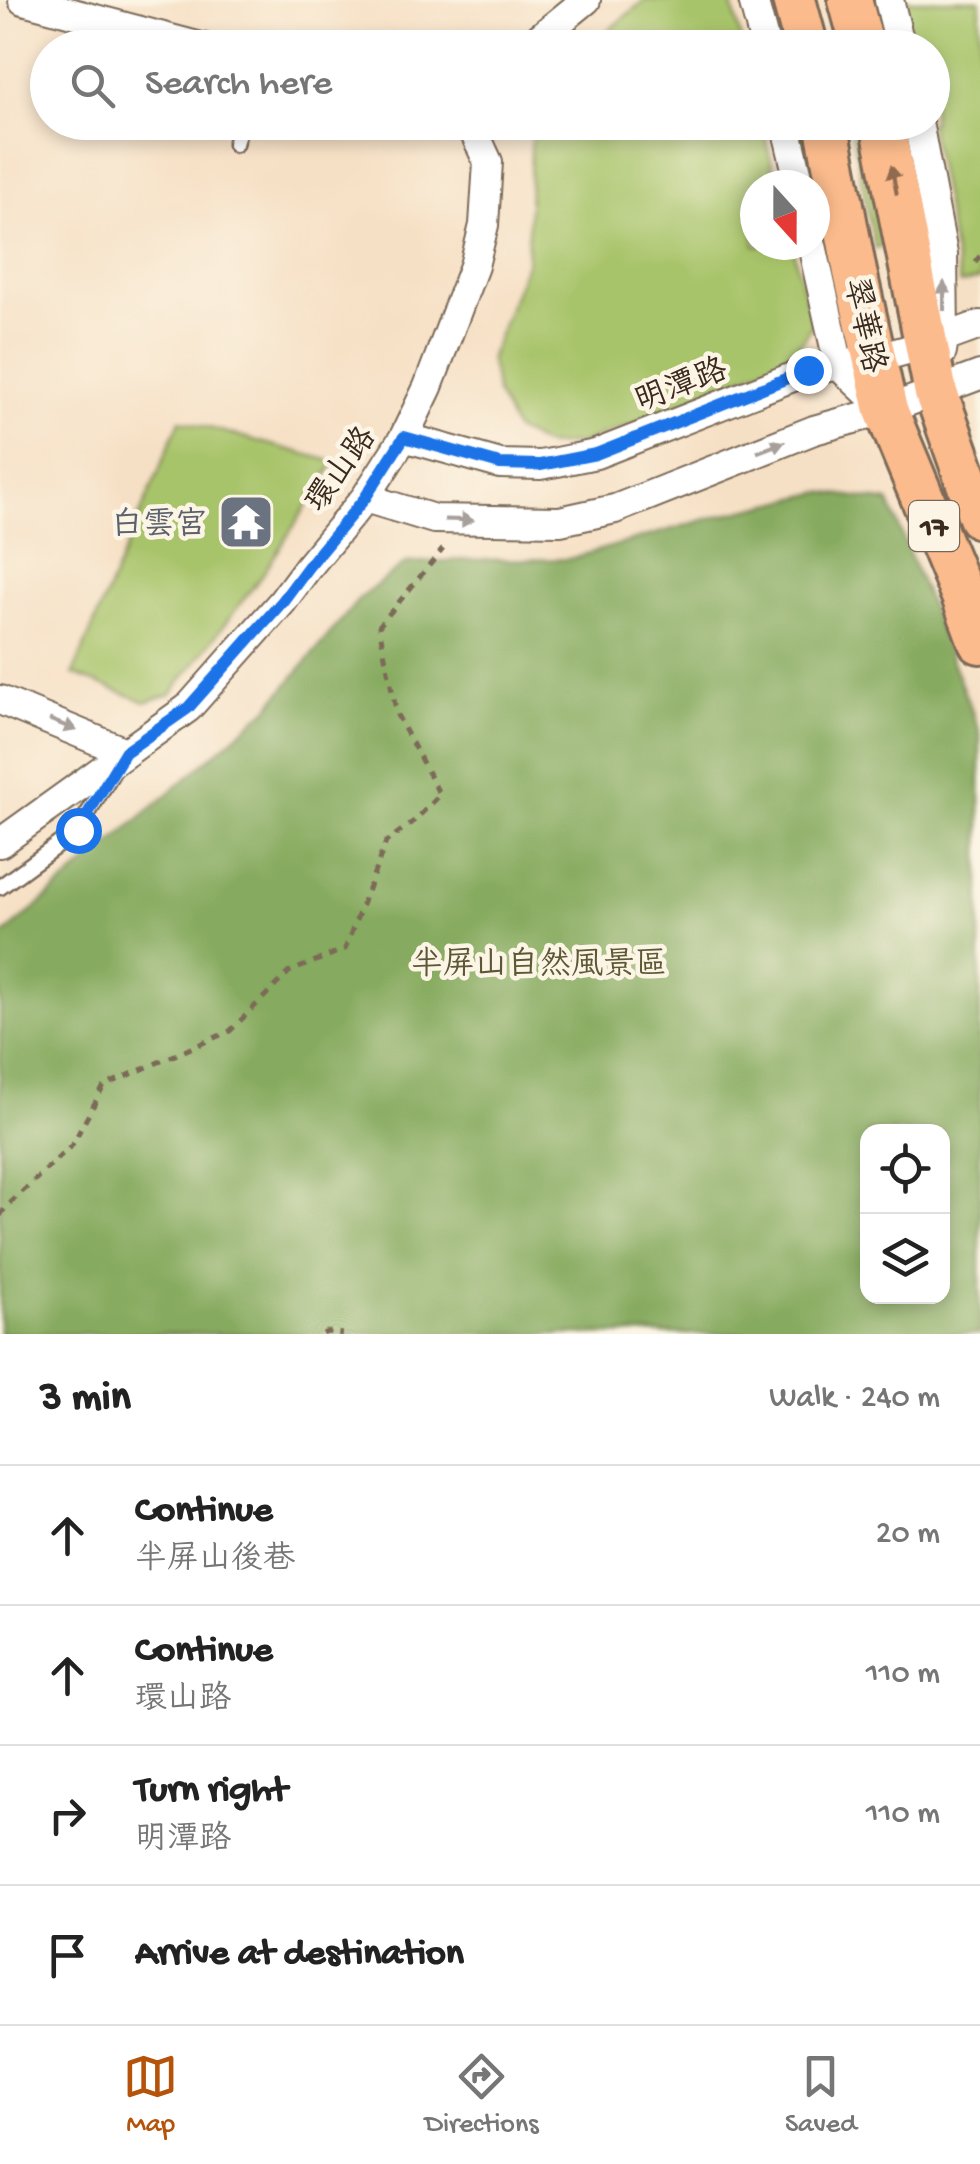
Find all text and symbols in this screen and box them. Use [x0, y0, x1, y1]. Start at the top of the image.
search box [30, 30, 950, 140]
icon: search [65, 58, 120, 113]
text: Search here [145, 63, 332, 107]
one-way arrow [886, 164, 901, 195]
north arrow [740, 170, 830, 260]
street label: 翠華路 [834, 275, 893, 377]
one-way arrow [936, 279, 952, 311]
route end [786, 348, 832, 394]
street label: 明潭路 [629, 351, 733, 423]
street label: 環山路 [298, 420, 387, 521]
one-way arrow [756, 439, 786, 455]
temple icon: 白雲宮 [216, 492, 276, 552]
road number: 17 [909, 501, 959, 551]
place label: 白雲宮 [111, 506, 207, 546]
one-way arrow [444, 513, 476, 529]
one-way arrow [48, 718, 78, 734]
route start [56, 808, 102, 854]
park label: 半屏山自然風景區 [411, 946, 667, 986]
map controls [860, 1124, 950, 1304]
button: locate [860, 1124, 950, 1214]
button: layers [860, 1214, 950, 1304]
text: 3 min [40, 1375, 131, 1424]
text: Walk · 240 m [769, 1380, 940, 1418]
text: Continue [135, 1490, 273, 1534]
icon: ahead [40, 1508, 95, 1563]
text: 20 m [876, 1516, 940, 1554]
text: 半屏山後巷 [135, 1542, 295, 1580]
text: Continue [135, 1630, 273, 1674]
icon: ahead [40, 1648, 95, 1703]
text: 110 m [866, 1656, 940, 1694]
text: 環山路 [135, 1682, 231, 1720]
text: Turn right [135, 1770, 287, 1814]
icon: right [40, 1788, 95, 1843]
text: 110 m [866, 1796, 940, 1834]
text: 明潭路 [135, 1822, 231, 1860]
icon: arrive [40, 1928, 95, 1983]
text: Arrive at destination [135, 1933, 464, 1977]
tab: Map [123, 2049, 178, 2142]
tab: Directions [425, 2049, 539, 2142]
tab: Saved [785, 2049, 857, 2142]

